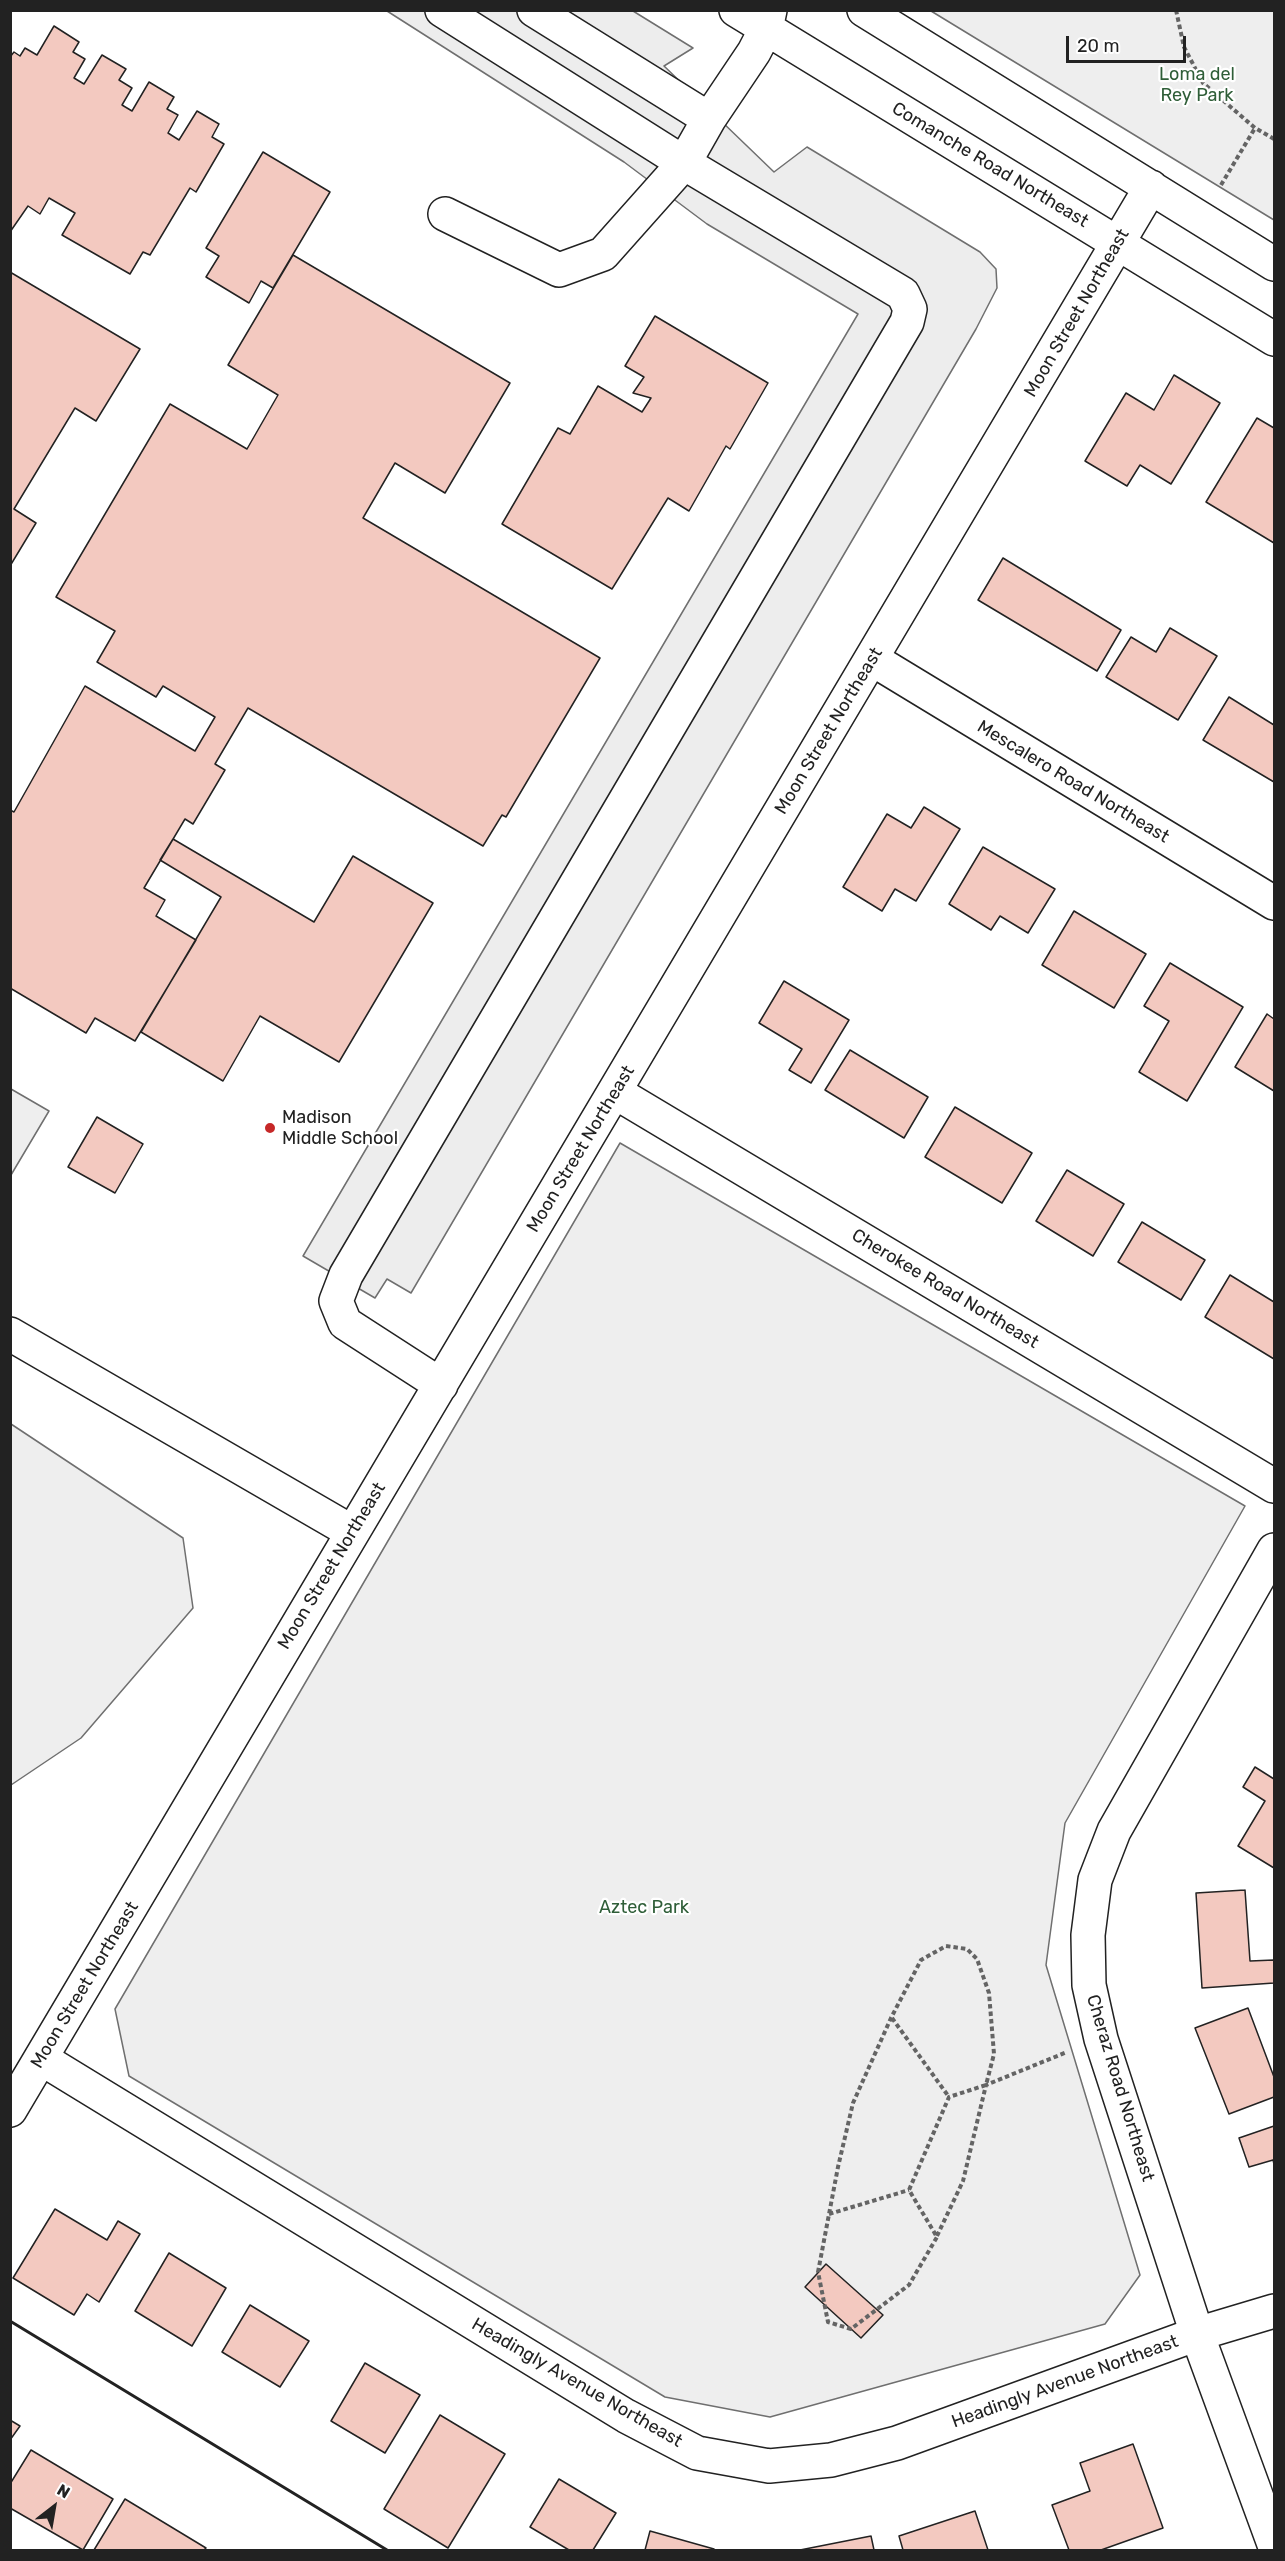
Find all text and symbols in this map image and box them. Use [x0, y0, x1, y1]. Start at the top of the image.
scale bar [1069, 24, 1189, 62]
text: 20 m [1077, 35, 1119, 57]
park label: Loma del Rey Park [1159, 64, 1235, 106]
street label: Comanche Road Northeast [888, 98, 1092, 232]
street label: Moon Street Northeast [1020, 225, 1134, 401]
street label: Moon Street Northeast [771, 644, 887, 818]
street label: Mescalero Road Northeast [973, 716, 1173, 848]
street label: Moon Street Northeast [523, 1062, 639, 1236]
place label: Madison Middle School [282, 1107, 398, 1150]
marker: Madison Middle School [263, 1121, 277, 1135]
street label: Cherokee Road Northeast [848, 1225, 1042, 1353]
street label: Moon Street Northeast [274, 1479, 390, 1653]
park label: Aztec Park [599, 1897, 689, 1919]
street label: Moon Street Northeast [27, 1898, 143, 2072]
street label: Cheraz Road Northeast [1081, 1992, 1159, 2184]
street label: Headingly Avenue Northeast [468, 2314, 686, 2452]
street label: Headingly Avenue Northeast [949, 2331, 1181, 2433]
north arrow [24, 2477, 84, 2537]
text: N [54, 2480, 73, 2502]

